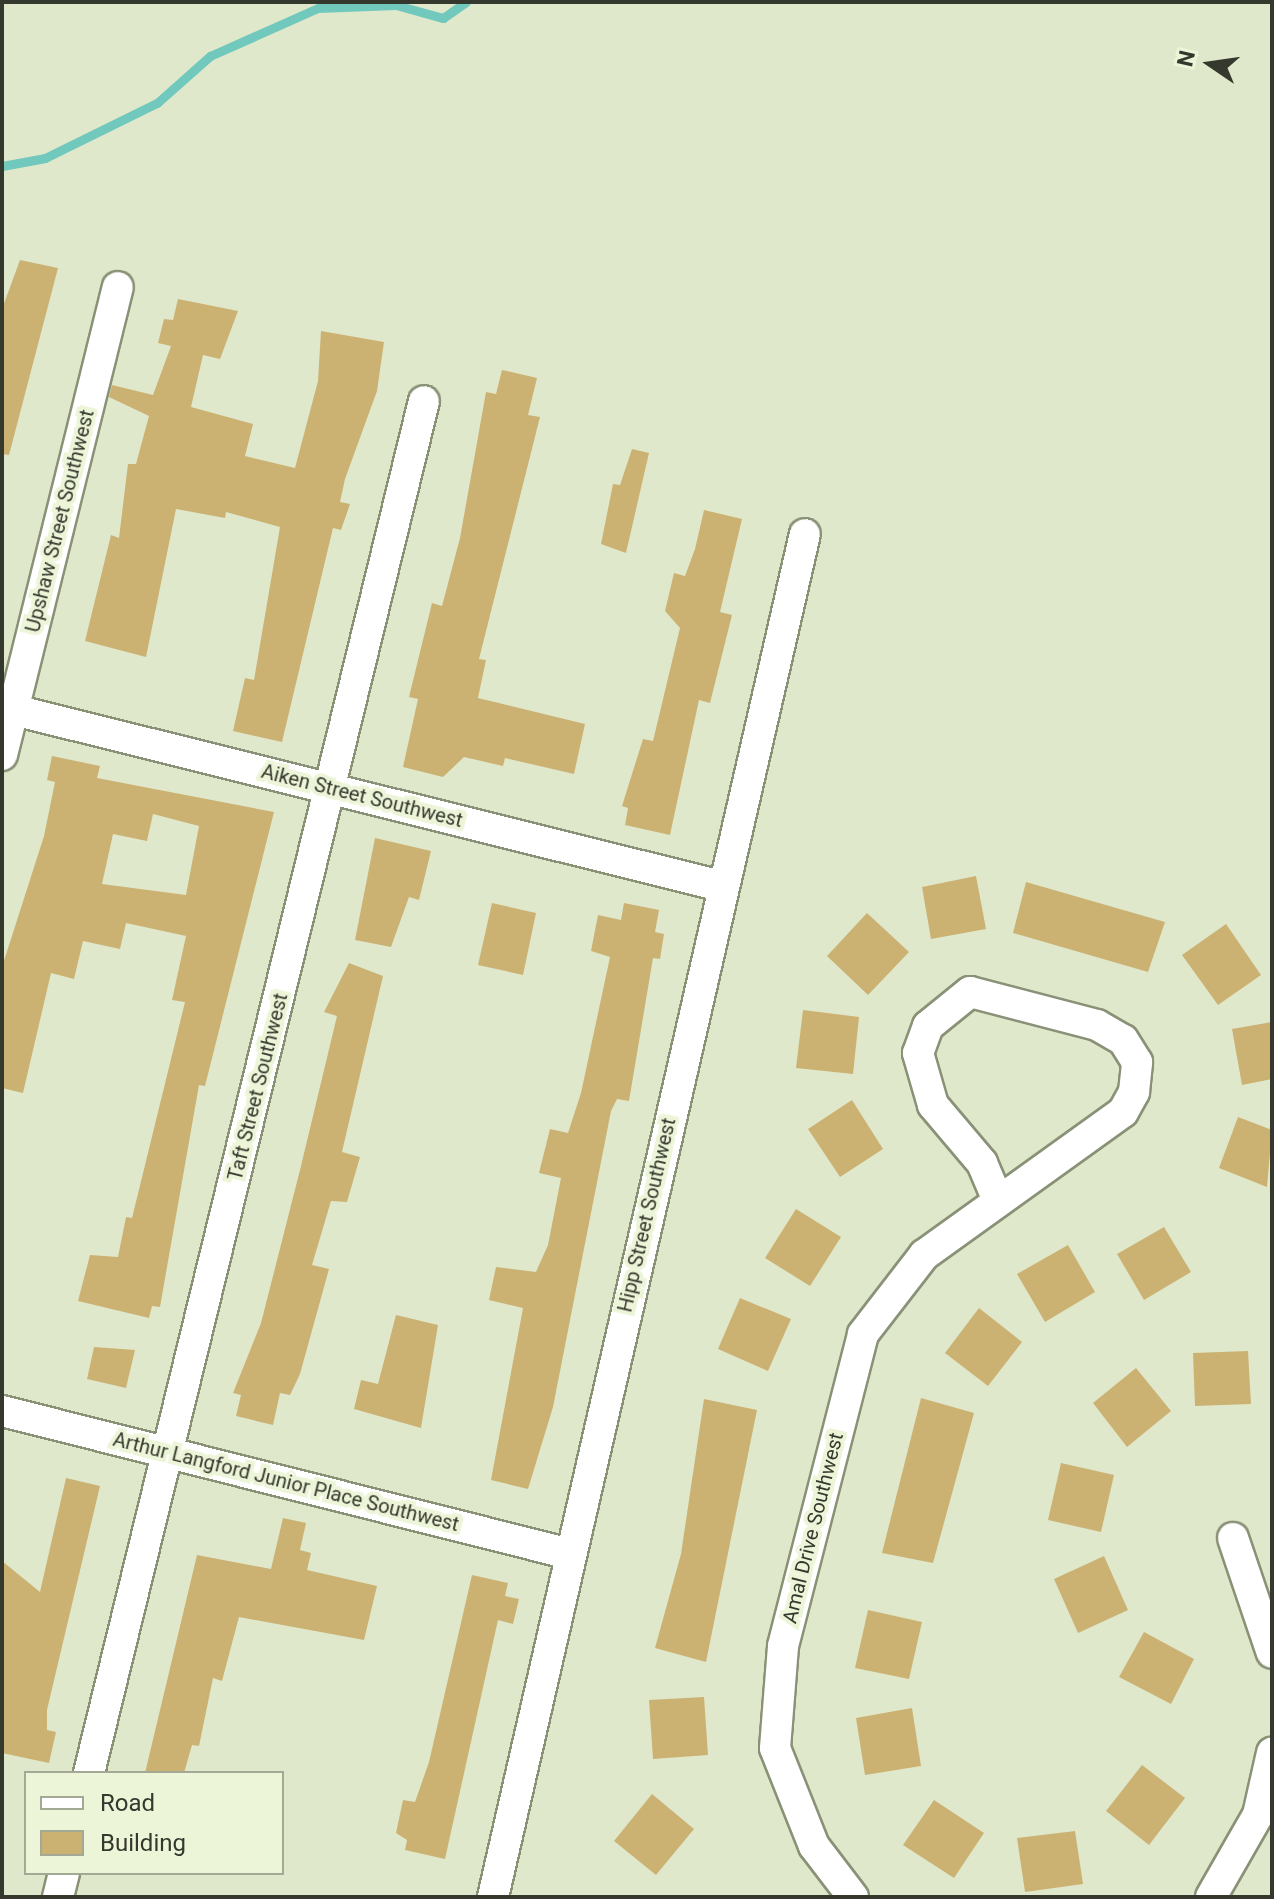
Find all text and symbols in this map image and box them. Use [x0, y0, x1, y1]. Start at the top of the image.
north arrow [1170, 24, 1250, 104]
text: N [1172, 48, 1200, 69]
street label: Upshaw Street Southwest [21, 407, 99, 635]
street label: Aiken Street Southwest [259, 759, 465, 833]
street label: Taft Street Southwest [223, 991, 293, 1183]
street label: Hipp Street Southwest [613, 1116, 681, 1314]
street label: Arthur Langford Junior Place Southwest [111, 1427, 461, 1537]
street label: Amal Drive Southwest [778, 1430, 848, 1626]
legend [24, 1771, 284, 1875]
text: Road [100, 1789, 155, 1817]
text: Building [100, 1829, 186, 1857]

